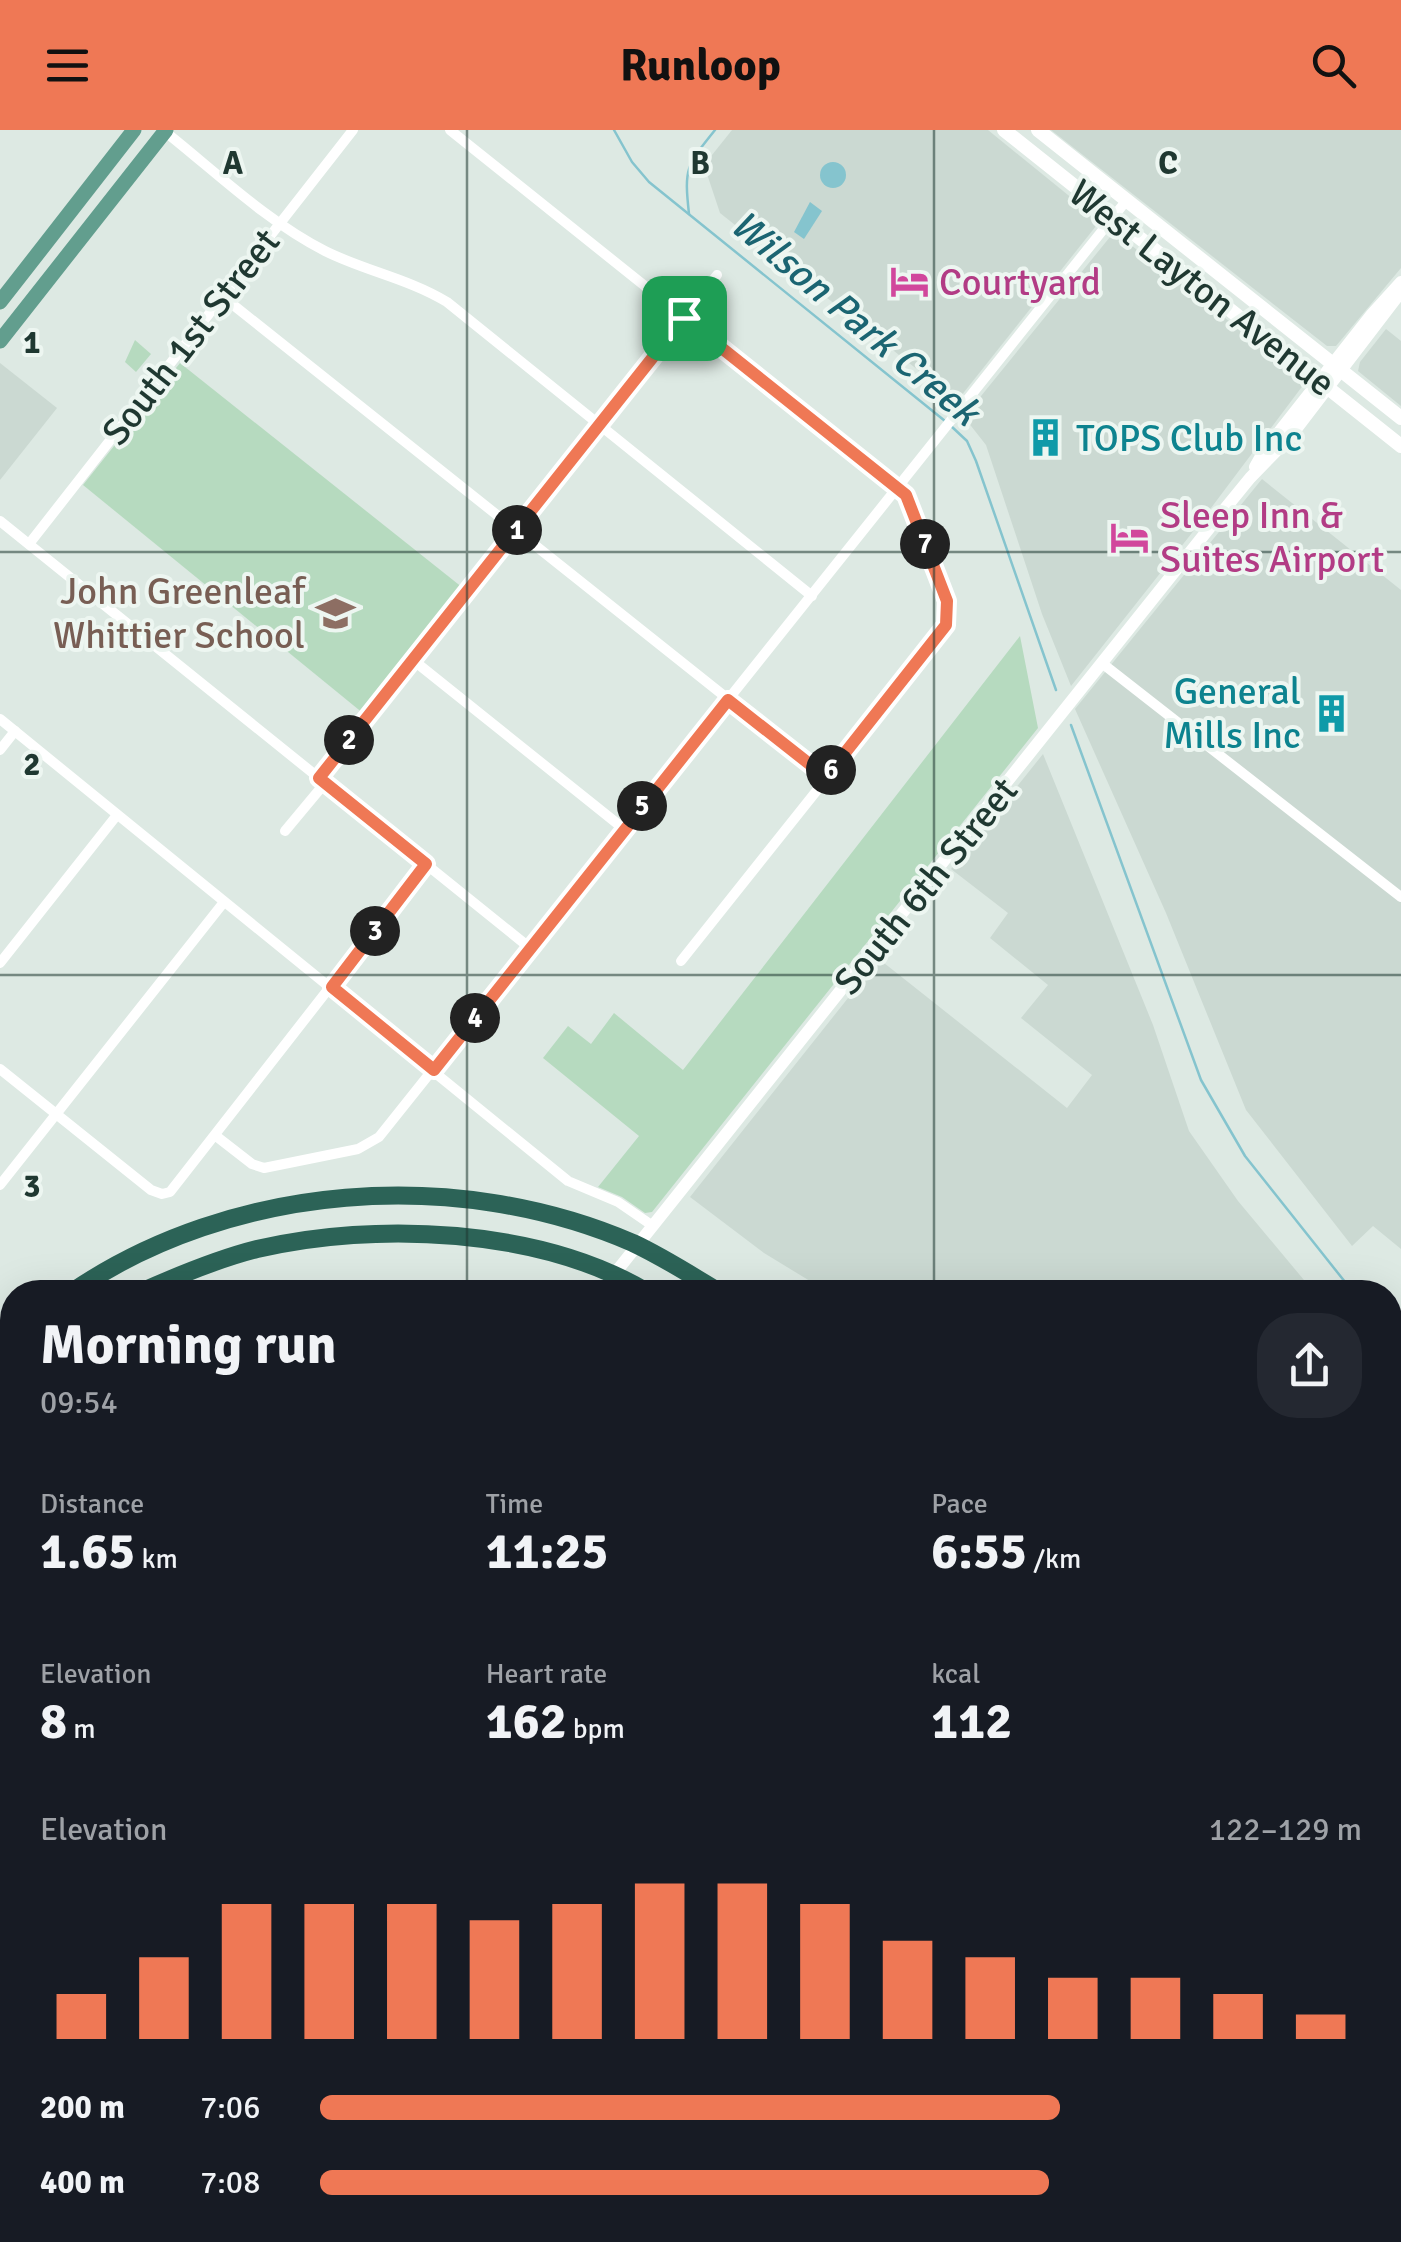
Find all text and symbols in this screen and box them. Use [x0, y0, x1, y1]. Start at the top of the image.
icon: menu [40, 38, 95, 93]
text: Runloop [620, 38, 781, 93]
icon: search [1306, 38, 1361, 93]
text: A [223, 144, 244, 183]
text: B [690, 144, 710, 183]
text: C [1158, 144, 1178, 183]
street label: West Layton Avenue [1059, 169, 1345, 407]
water label: Wilson Park Creek [720, 199, 992, 438]
street label: South 1st Street [92, 219, 290, 455]
place label: Courtyard [939, 259, 1101, 306]
hotel icon: Courtyard [888, 261, 930, 303]
pin [642, 276, 727, 361]
icon: arrive [657, 291, 712, 346]
text: 1 [23, 323, 41, 362]
place label: TOPS Club Inc [1076, 415, 1302, 462]
building icon: TOPS Club Inc [1025, 417, 1067, 459]
place label: Sleep Inn & Suites Airport [1160, 492, 1384, 583]
pin: 1 [492, 505, 542, 555]
text: 1 [509, 513, 525, 547]
hotel icon: Sleep Inn & Suites Airport [1109, 516, 1151, 558]
pin: 7 [900, 519, 950, 569]
text: 7 [917, 527, 933, 561]
place label: John Greenleaf Whittier School [53, 568, 307, 659]
school or university icon: John Greenleaf Whittier School [314, 592, 356, 634]
place label: General Mills Inc [1163, 668, 1301, 759]
building icon: General Mills Inc [1310, 692, 1352, 734]
pin: 2 [324, 715, 374, 765]
text: 2 [341, 723, 357, 757]
text: 2 [23, 745, 41, 784]
pin: 6 [806, 745, 856, 795]
street label: South 6th Street [825, 768, 1027, 1004]
pin: 5 [617, 781, 667, 831]
text: 5 [634, 789, 650, 823]
pin: 3 [350, 906, 400, 956]
text: 3 [367, 914, 383, 948]
pin: 4 [450, 993, 500, 1043]
text: 4 [467, 1001, 483, 1035]
text: 3 [23, 1167, 41, 1206]
text: Morning run [40, 1311, 337, 1379]
button: share [1257, 1313, 1362, 1418]
text: 09:54 [40, 1383, 118, 1422]
text: Distance [40, 1487, 144, 1521]
text: Time [486, 1487, 543, 1521]
text: Pace [931, 1487, 988, 1521]
text: 1.65 [40, 1521, 135, 1583]
text: 11:25 [486, 1521, 608, 1583]
text: 6:55 [931, 1521, 1027, 1583]
text: km [135, 1542, 178, 1576]
text: /km [1027, 1542, 1081, 1576]
text: Elevation [40, 1657, 152, 1691]
text: Heart rate [486, 1657, 607, 1691]
text: kcal [931, 1657, 980, 1691]
text: 8 [40, 1691, 67, 1753]
text: 162 [486, 1691, 567, 1753]
text: 112 [931, 1691, 1012, 1753]
text: m [67, 1712, 96, 1746]
text: bpm [567, 1712, 625, 1746]
text: Elevation [40, 1810, 167, 1849]
text: 122–129 m [1209, 1810, 1362, 1849]
text: 200 m [40, 2088, 125, 2127]
text: 7:06 [200, 2088, 260, 2127]
text: 400 m [40, 2163, 125, 2202]
text: 7:08 [200, 2163, 260, 2202]

